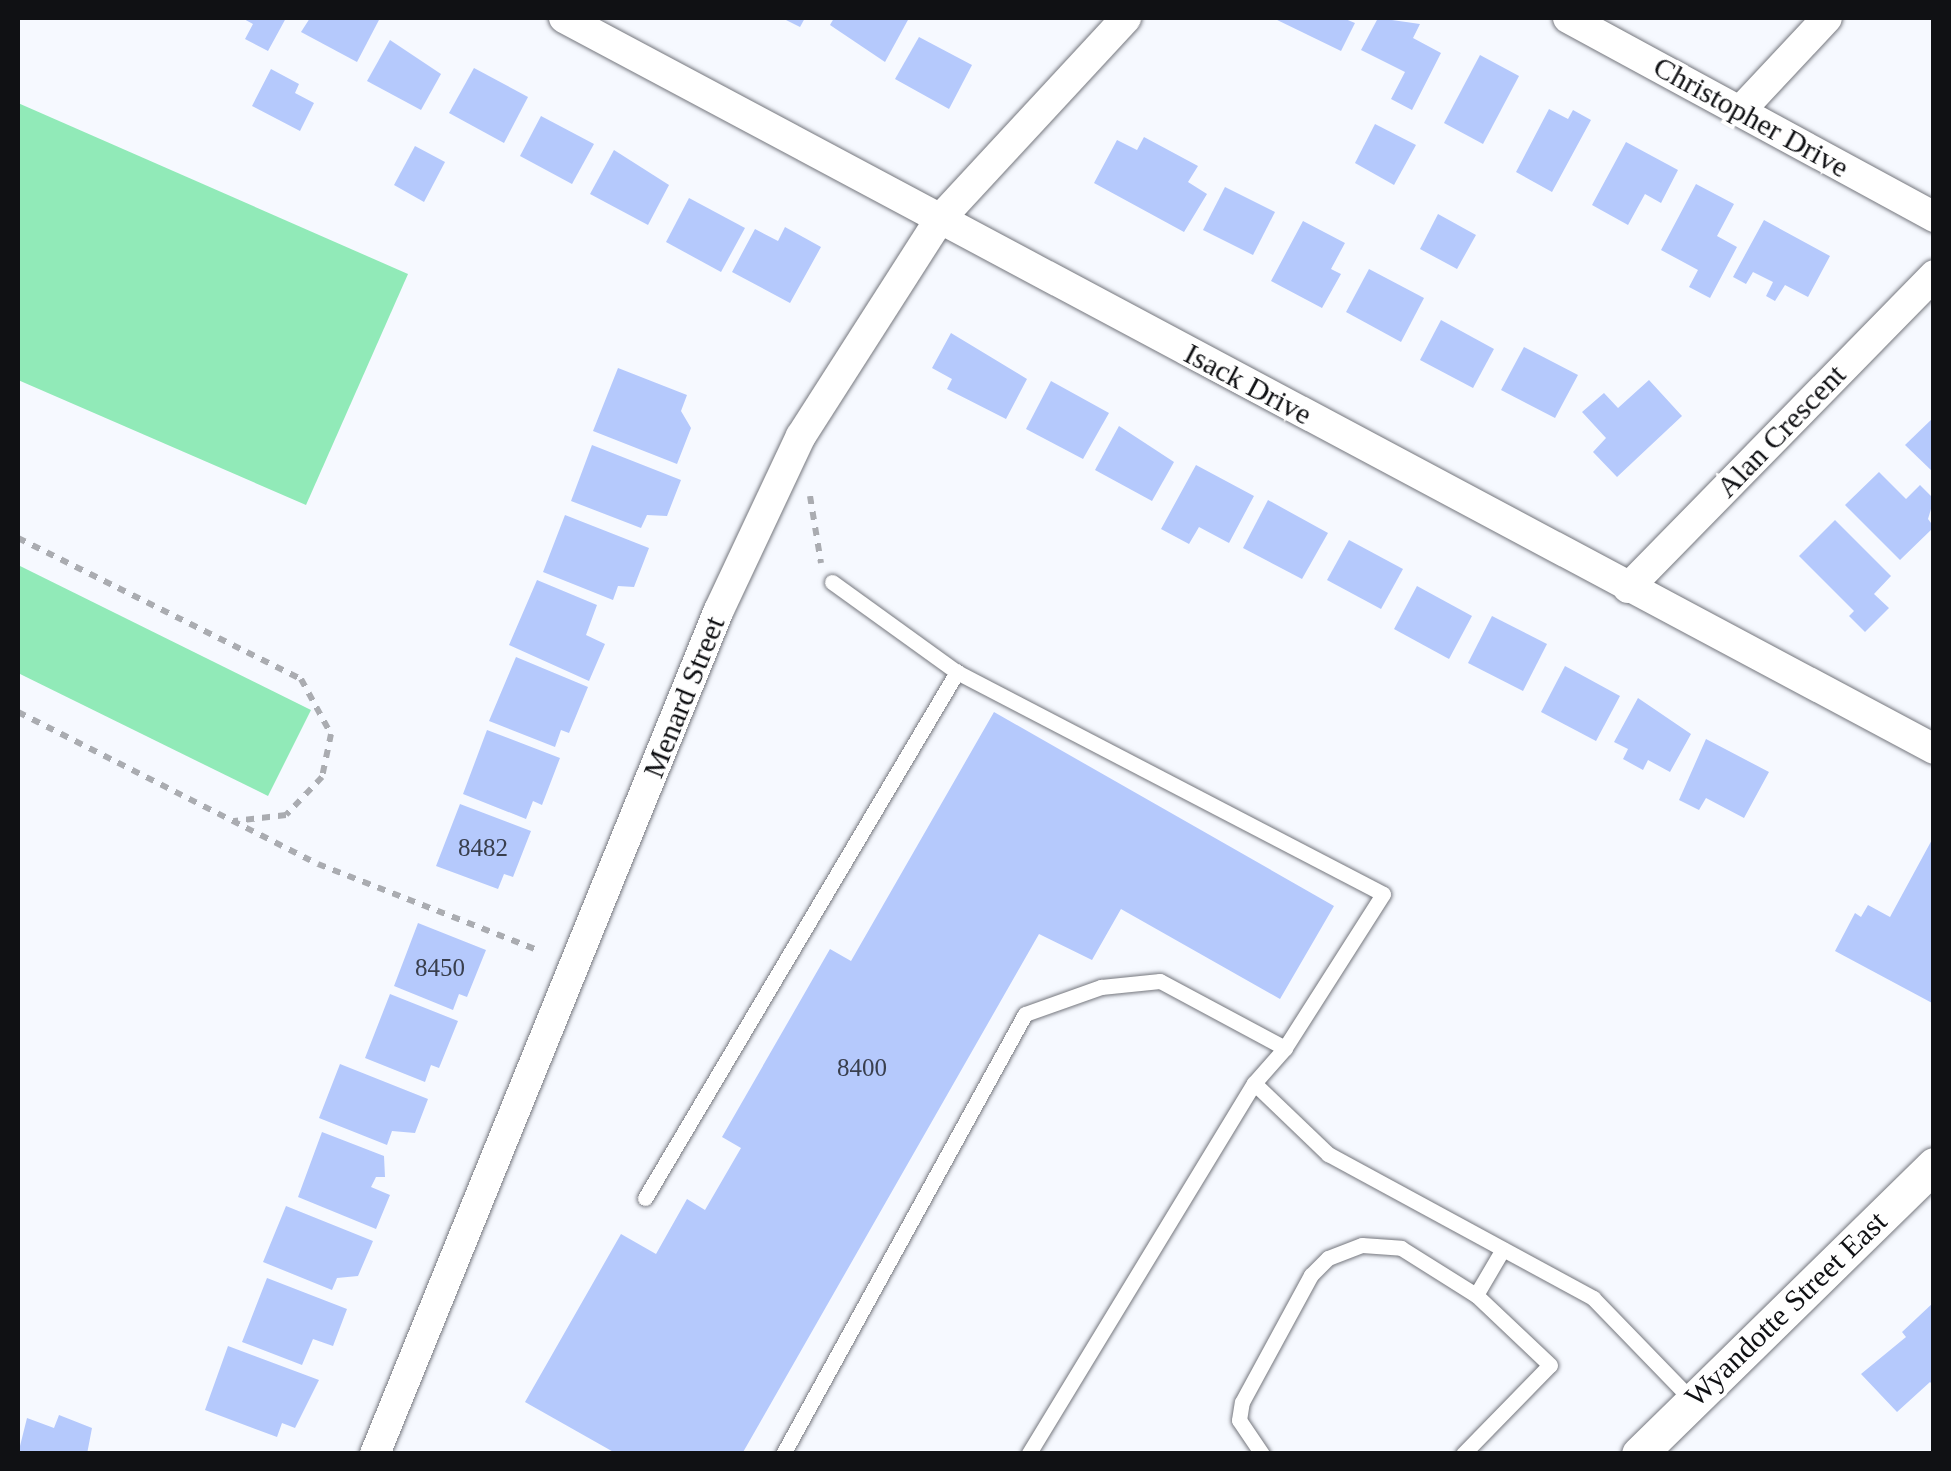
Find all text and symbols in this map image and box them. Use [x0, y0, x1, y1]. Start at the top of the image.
street label: Christopher Drive [1647, 49, 1855, 185]
street label: Isack Drive [1178, 335, 1318, 433]
street label: Alan Crescent [1709, 357, 1853, 505]
street label: Menard Street [635, 611, 733, 783]
house number: 8482 [458, 833, 508, 863]
house number: 8450 [415, 953, 465, 983]
house number: 8400 [837, 1053, 887, 1083]
street label: Wyandotte Street East [1678, 1204, 1894, 1414]

